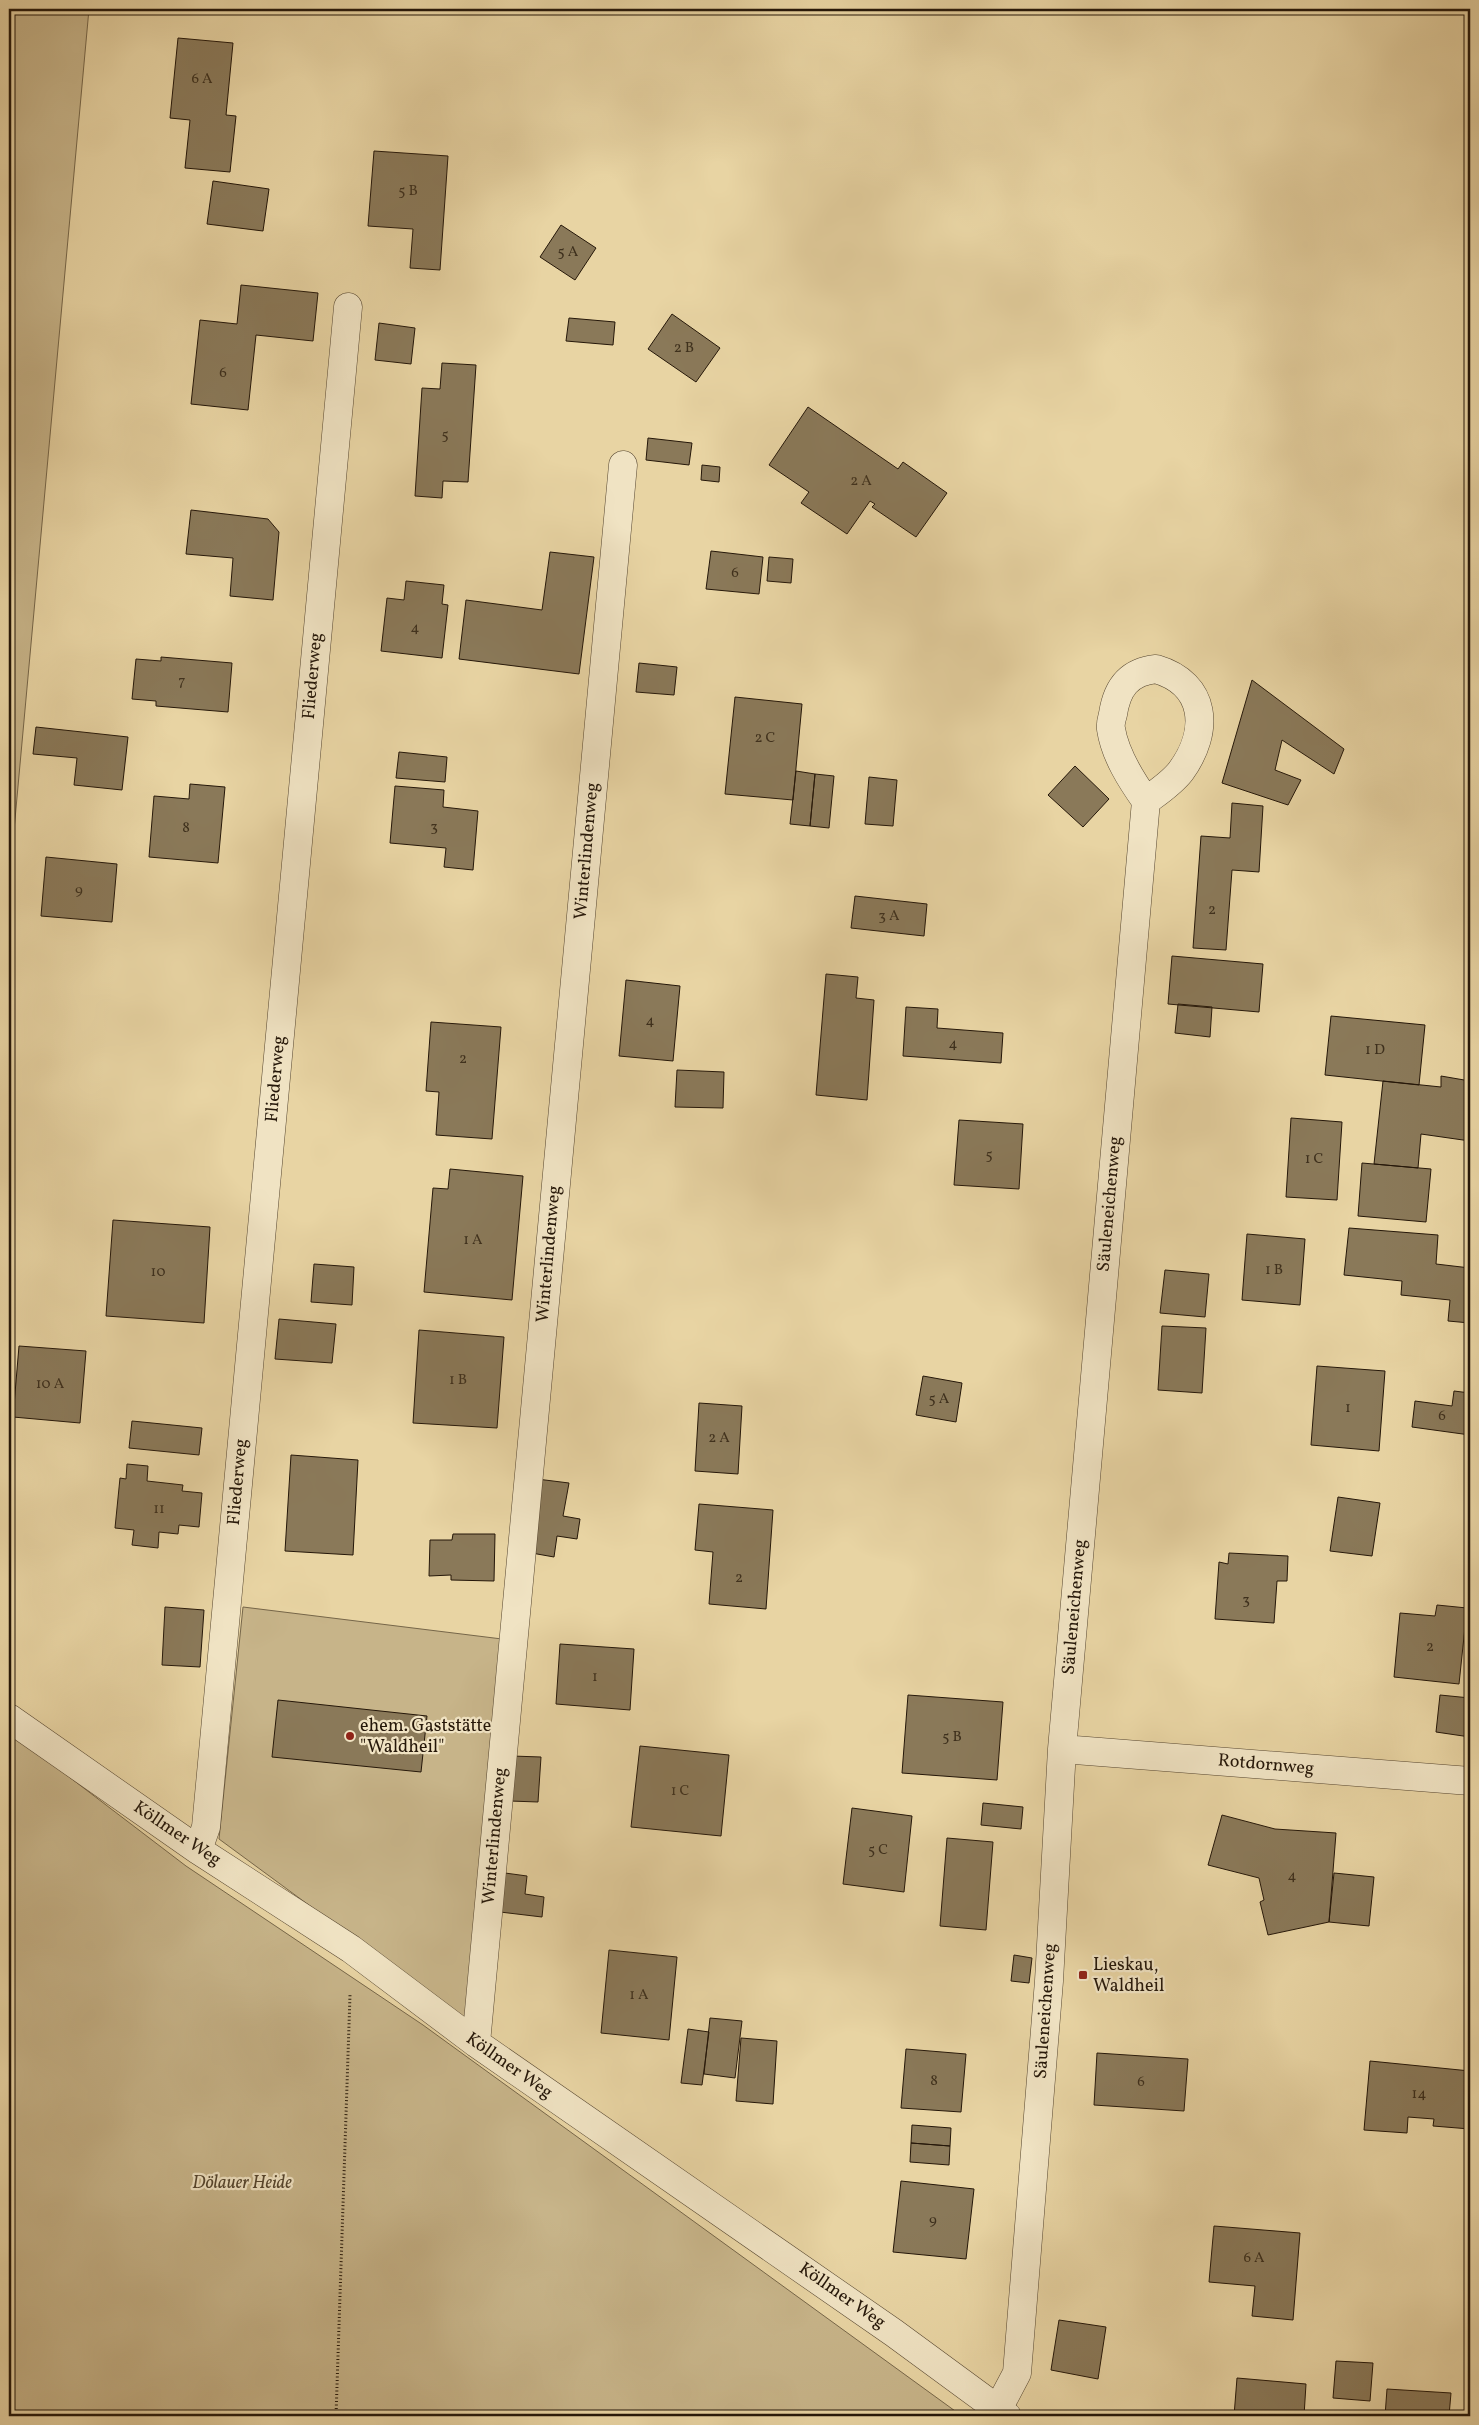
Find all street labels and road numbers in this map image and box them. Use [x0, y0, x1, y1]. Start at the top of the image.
street label: Fliederweg [297, 632, 329, 720]
street label: Winterlindenweg [569, 781, 605, 921]
street label: Fliederweg [260, 1035, 292, 1123]
street label: Säuleneichenweg [1092, 1135, 1128, 1273]
street label: Winterlindenweg [531, 1184, 567, 1324]
street label: Fliederweg [222, 1438, 254, 1526]
street label: Säuleneichenweg [1057, 1538, 1093, 1676]
street label: Rotdornweg [1217, 1748, 1315, 1782]
street label: Winterlindenweg [477, 1766, 513, 1906]
street label: Köllmer Weg [128, 1795, 226, 1873]
street label: Säuleneichenweg [1029, 1942, 1063, 2080]
street label: Köllmer Weg [460, 2027, 558, 2105]
street label: Köllmer Weg [793, 2257, 891, 2335]

